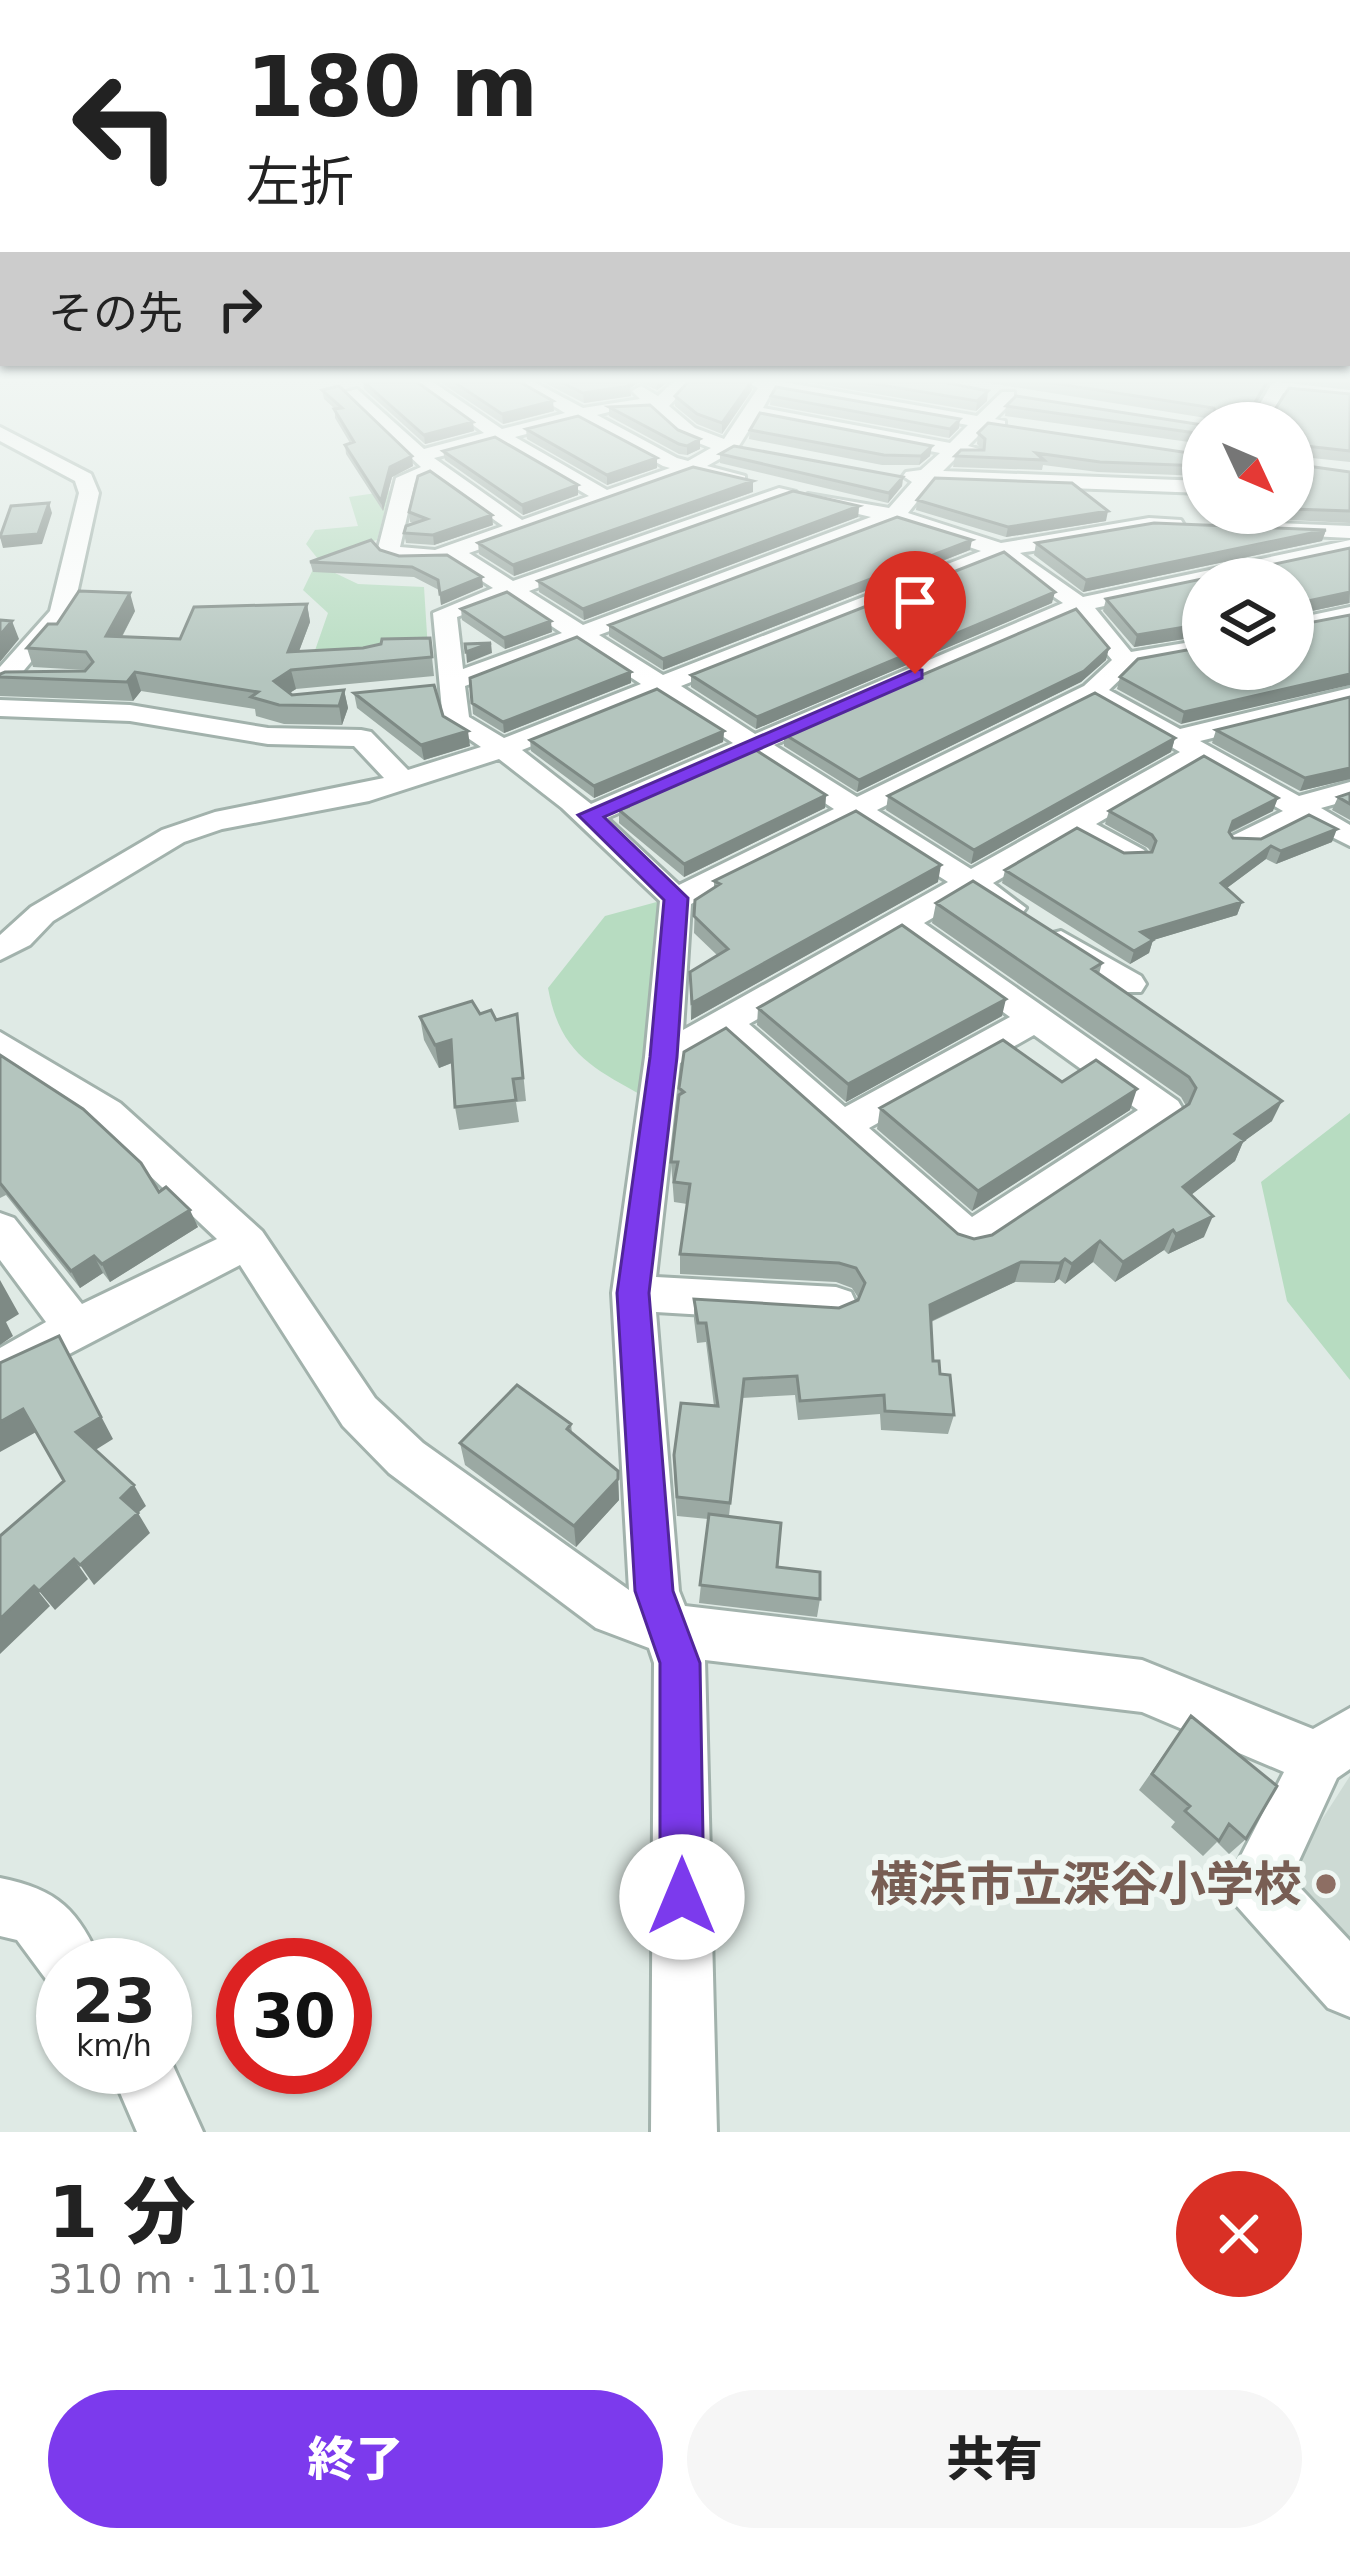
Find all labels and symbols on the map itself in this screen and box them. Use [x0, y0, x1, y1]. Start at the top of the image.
north arrow [1182, 402, 1314, 534]
pin [864, 551, 966, 674]
position arrow [619, 1834, 745, 1960]
place label: 横浜市立深谷小学校 [870, 1856, 1302, 1912]
marker: 横浜市立深谷小学校 [1313, 1871, 1339, 1897]
speed limit sign: 30 [216, 1938, 372, 2094]

